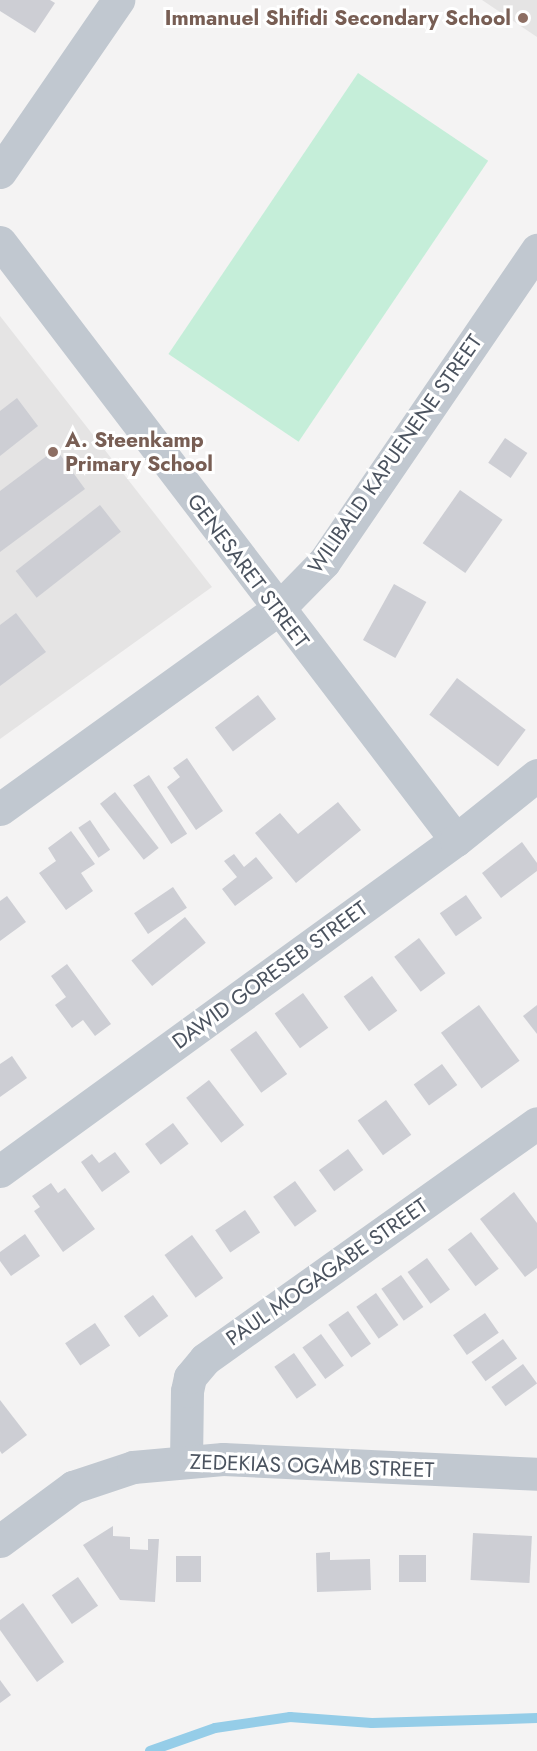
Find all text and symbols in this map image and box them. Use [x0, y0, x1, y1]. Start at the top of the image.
place label: Immanuel Shifidi Secondary School [165, 5, 511, 31]
marker: Immanuel Shifidi Secondary School [516, 11, 530, 25]
street label: WILIBALD KAPUENENE STREET [303, 330, 487, 578]
place label: A. Steenkamp Primary School [65, 427, 213, 477]
marker: A. Steenkamp Primary School [46, 445, 60, 459]
street label: GENESARET STREET [182, 489, 314, 653]
street label: DAWID GORESEB STREET [168, 896, 372, 1054]
street label: PAUL MOGAGABE STREET [221, 1193, 433, 1351]
street label: ZEDEKIAS OGAMB STREET [189, 1449, 435, 1483]

